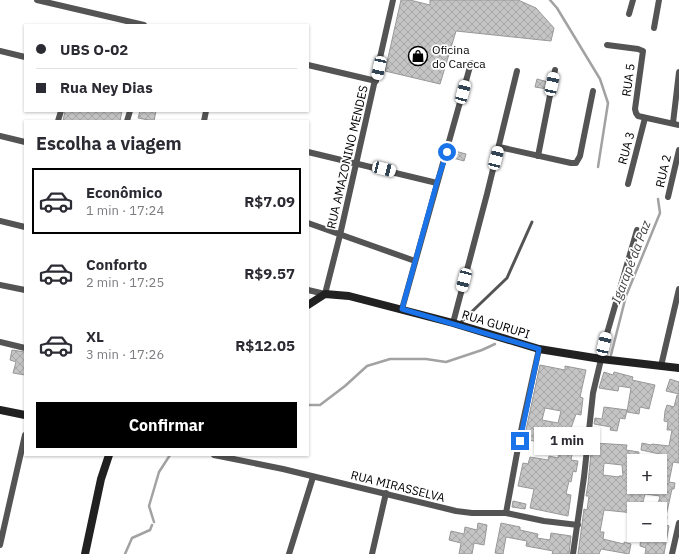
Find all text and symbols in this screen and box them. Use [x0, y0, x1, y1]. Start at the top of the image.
text: UBS O-02 [60, 40, 128, 59]
place label: Oficina do Careca [432, 42, 486, 71]
shop icon: Oficina do Careca [407, 45, 429, 67]
car [371, 55, 387, 81]
street label: RUA 5 [618, 62, 638, 98]
car [544, 71, 560, 97]
text: Rua Ney Dias [60, 78, 153, 97]
car [454, 79, 472, 105]
street label: RUA AMAZONINO MENDES [323, 84, 371, 230]
street label: RUA 3 [614, 130, 638, 166]
text: Escolha a viagem [36, 132, 182, 155]
route start [438, 143, 456, 161]
car [487, 145, 505, 171]
street label: RUA 2 [652, 153, 674, 189]
car [371, 160, 397, 178]
icon: car [38, 183, 74, 219]
text: Econômico [86, 183, 162, 202]
text: R$7.09 [244, 192, 295, 211]
text: 1 min · 17:24 [86, 202, 164, 219]
water label: Igarapé da Paz [607, 218, 655, 306]
icon: car [38, 255, 74, 291]
text: Conforto [86, 255, 147, 274]
text: R$9.57 [244, 264, 295, 283]
car [455, 267, 473, 293]
text: 2 min · 17:25 [86, 274, 164, 291]
street label: RUA GURUPI [460, 307, 532, 342]
icon: car [38, 327, 74, 363]
text: XL [86, 327, 104, 346]
car [595, 331, 613, 357]
text: R$12.05 [235, 336, 295, 355]
text: 3 min · 17:26 [86, 346, 164, 363]
button: Confirmar [36, 402, 297, 448]
callout: 1 min [534, 427, 600, 455]
route end [511, 432, 529, 450]
text: 1 min [550, 432, 584, 449]
map controls [627, 454, 667, 542]
button: + [627, 454, 667, 494]
street label: RUA MIRASSELVA [349, 467, 447, 505]
button: − [627, 502, 667, 542]

